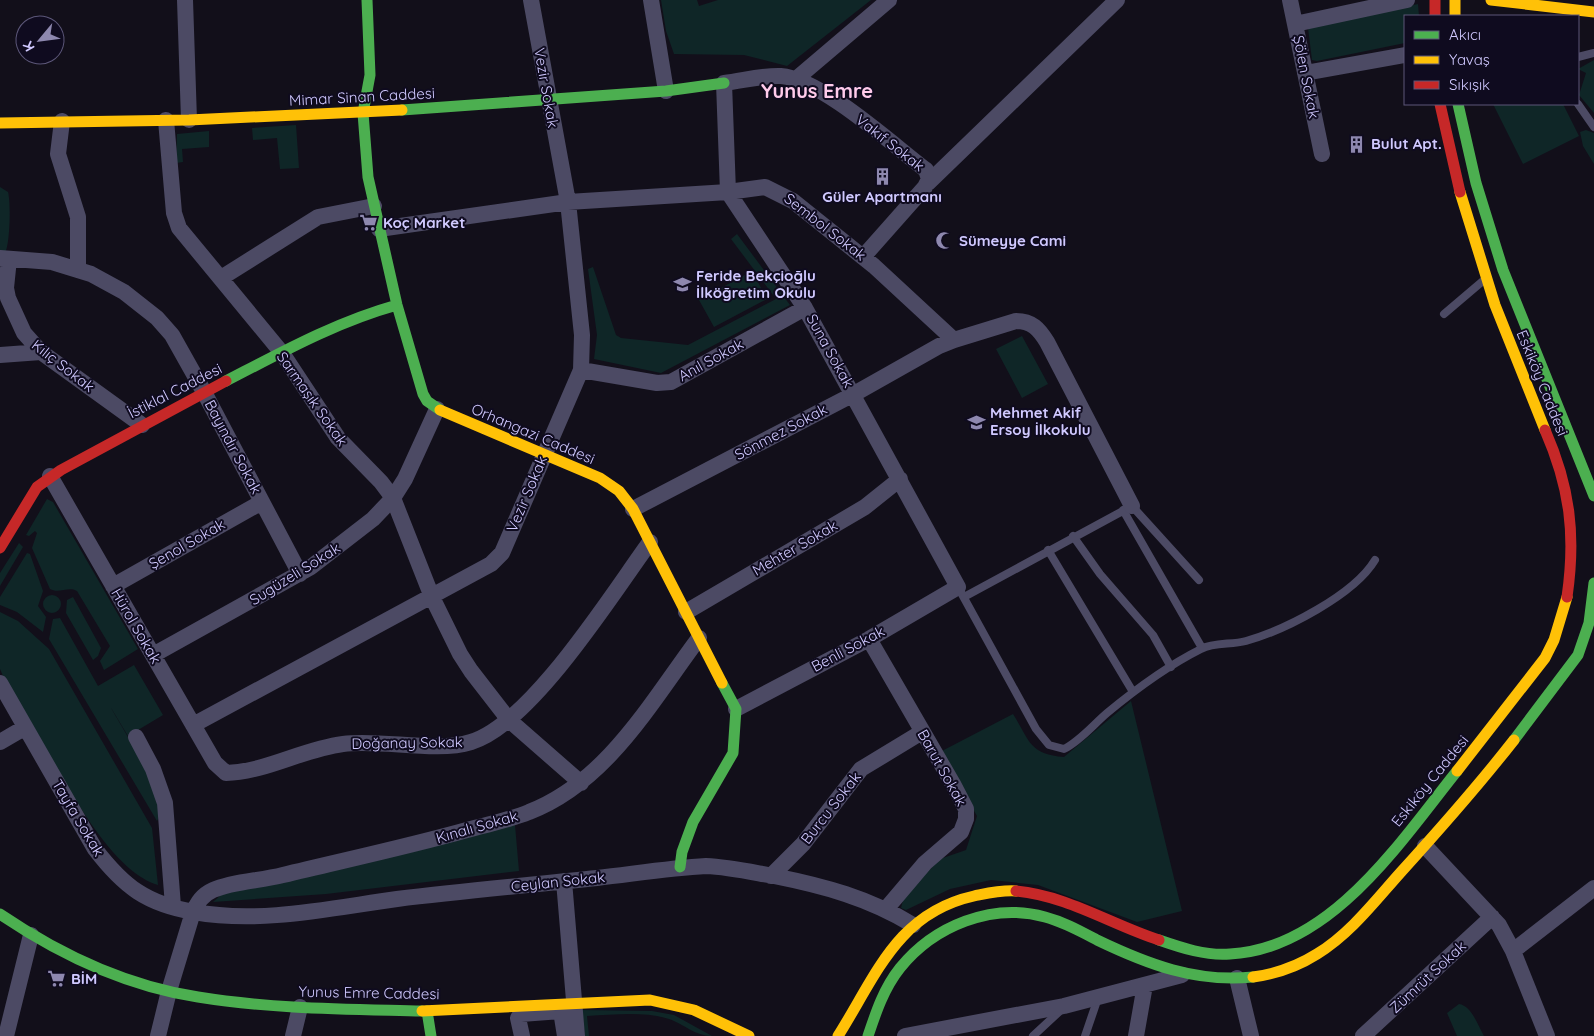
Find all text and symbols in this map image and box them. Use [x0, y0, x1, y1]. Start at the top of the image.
north arrow [15, 15, 65, 65]
legend [1404, 15, 1579, 105]
text: Akıcı [1449, 25, 1481, 44]
street label: Şölen Sokak [1289, 34, 1324, 120]
text: K [19, 38, 39, 55]
street label: Vezir Sokak [530, 46, 563, 129]
text: Yavaş [1449, 50, 1490, 69]
text: Sıkışık [1449, 75, 1490, 94]
district label: Yunus Emre [761, 78, 873, 103]
street label: Mimar Sinan Caddesi [288, 83, 435, 110]
street label: Vakıf Sokak [852, 110, 929, 175]
building icon: Bulut Apt. [1347, 134, 1367, 154]
place label: Bulut Apt. [1371, 134, 1442, 153]
building icon: Güler Apartmanı [872, 166, 892, 186]
place label: Güler Apartmanı [822, 187, 942, 206]
street label: Sembol Sokak [781, 189, 870, 265]
supermarket icon: Koç Market [359, 213, 379, 233]
place label: Koç Market [383, 213, 465, 232]
mosque icon: Sümeyye Cami [935, 231, 955, 251]
place label: Sümeyye Cami [959, 231, 1066, 250]
place label: Feride Bekçioğlu İlköğretim Okulu [696, 266, 816, 302]
school or university icon: Feride Bekçioğlu İlköğretim Okulu [672, 275, 692, 295]
street label: Suna Sokak [802, 311, 858, 391]
street label: Eskiköy Caddesi [1513, 327, 1572, 438]
street label: Anıl Sokak [675, 334, 747, 385]
street label: Kılıç Sokak [28, 335, 98, 396]
street label: Sarmaşık Sokak [273, 348, 352, 450]
street label: İstiklal Caddesi [125, 359, 225, 422]
street label: Bayındır Sokak [201, 396, 266, 497]
street label: Orhangazi Caddesi [469, 399, 598, 468]
street label: Sönmez Sokak [731, 399, 830, 464]
place label: Mehmet Akif Ersoy İlkokulu [990, 403, 1090, 439]
school or university icon: Mehmet Akif Ersoy İlkokulu [966, 412, 986, 432]
street label: Vezir Sokak [502, 453, 551, 535]
street label: Şenol Sokak [145, 514, 228, 573]
street label: Mehter Sokak [749, 516, 841, 580]
street label: Sugüzeli Sokak [246, 538, 344, 609]
street label: Hürol Sokak [107, 585, 166, 667]
street label: Benli Sokak [808, 621, 888, 676]
street label: Barut Sokak [914, 726, 971, 810]
street label: Eskiköy Caddesi [1387, 731, 1472, 830]
street label: Doğanay Sokak [351, 732, 463, 753]
street label: Burcu Sokak [796, 768, 865, 848]
street label: Tayfa Sokak [48, 776, 109, 860]
street label: Kınalı Sokak [434, 806, 520, 847]
street label: Ceylan Sokak [510, 867, 606, 896]
street label: Zümrüt Sokak [1385, 936, 1470, 1017]
supermarket icon: BİM [47, 969, 67, 989]
place label: BİM [71, 969, 97, 988]
street label: Yunus Emre Caddesi [298, 982, 440, 1003]

